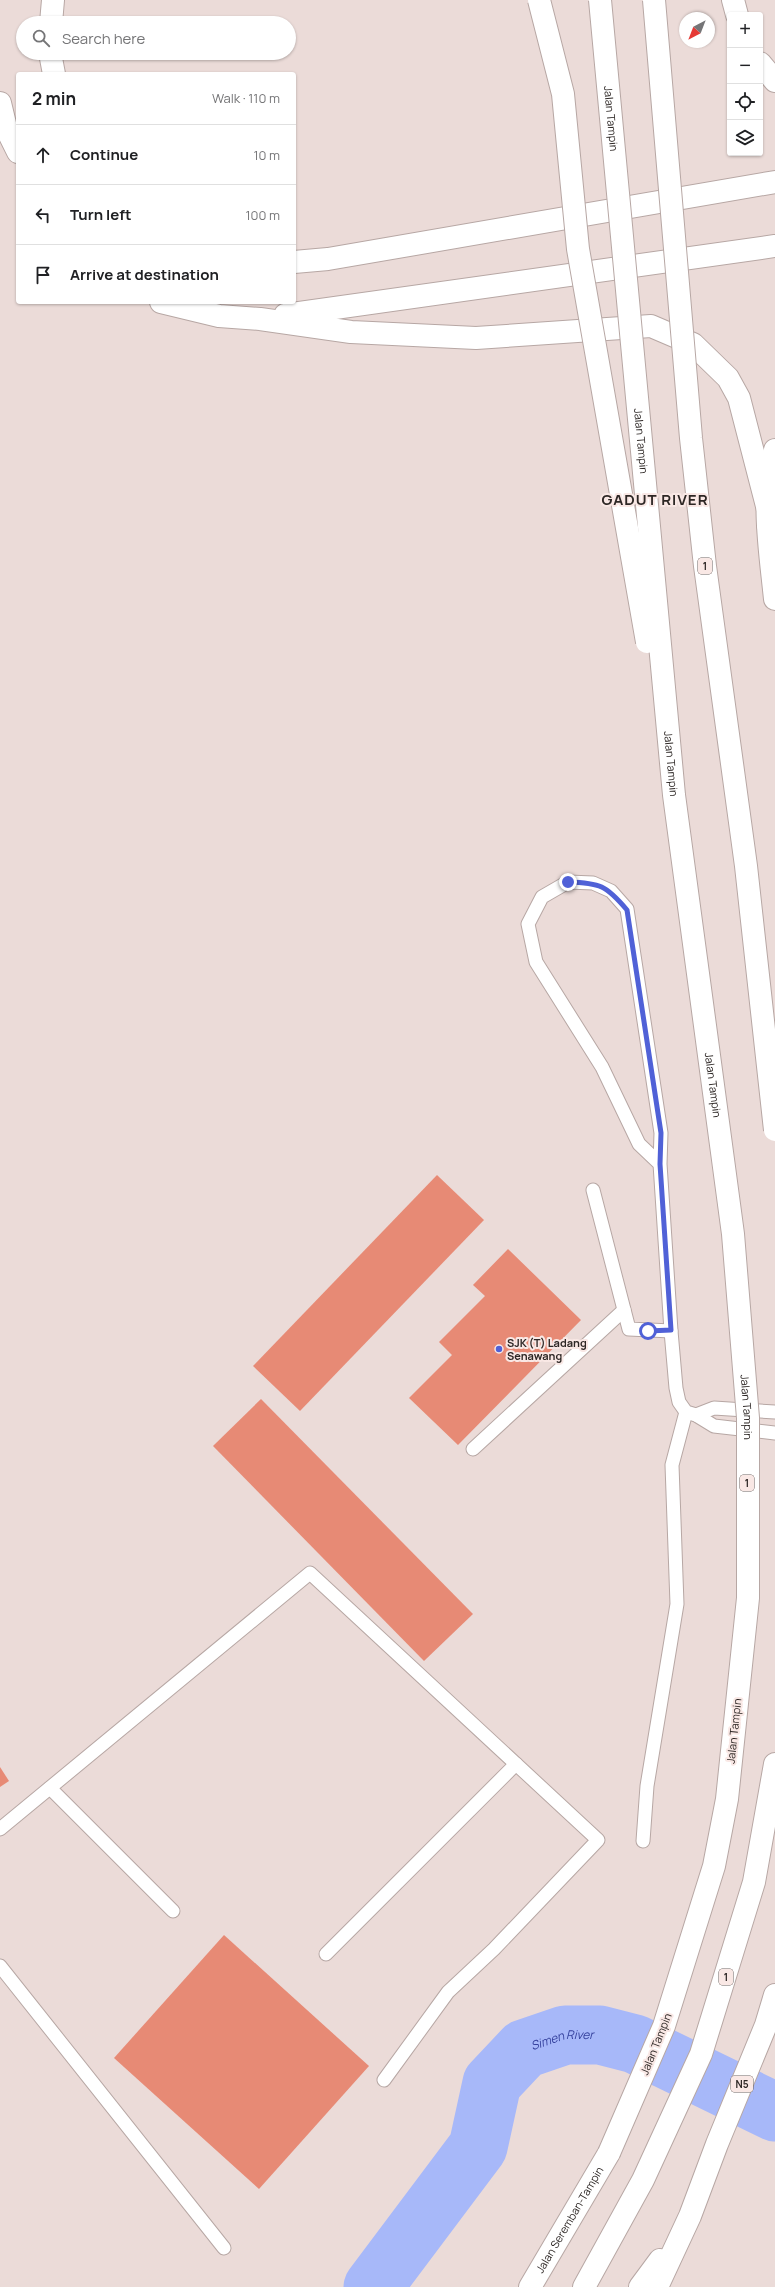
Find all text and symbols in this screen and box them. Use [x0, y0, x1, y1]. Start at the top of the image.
north arrow [679, 12, 715, 48]
map controls [727, 12, 763, 156]
button: + [727, 12, 763, 48]
search box [16, 16, 296, 60]
icon: search [30, 27, 52, 49]
text: Search here [62, 28, 145, 49]
button: − [727, 48, 763, 84]
button: locate [727, 84, 763, 120]
street label: Jalan Tampin [601, 85, 622, 152]
text: 2 min [32, 87, 76, 110]
text: Walk · 110 m [212, 89, 280, 107]
button: layers [727, 120, 763, 156]
icon: ahead [32, 144, 54, 166]
text: Continue [70, 144, 138, 165]
text: 10 m [253, 146, 280, 164]
icon: left [32, 204, 54, 226]
text: Turn left [70, 204, 132, 225]
text: 100 m [245, 206, 280, 224]
icon: arrive [32, 264, 54, 286]
text: Arrive at destination [70, 264, 219, 285]
street label: Jalan Tampin [631, 408, 652, 474]
district label: GADUT RIVER [601, 489, 709, 510]
road number: 1 [698, 558, 712, 574]
street label: Jalan Tampin [661, 730, 682, 797]
route end [559, 873, 577, 891]
street label: Jalan Tampin [702, 1051, 725, 1118]
route start [639, 1322, 657, 1340]
place label: SJK (T) Ladang Senawang [507, 1335, 587, 1363]
marker: SJK (T) Ladang Senawang [494, 1344, 504, 1354]
street label: Jalan Tampin [737, 1374, 756, 1440]
road number: 1 [740, 1475, 754, 1491]
street label: Jalan Tampin [723, 1698, 744, 1764]
road number: 1 [719, 1969, 733, 1985]
street label: Jalan Tampin [636, 2011, 675, 2077]
water label: Simen River [528, 2026, 595, 2054]
road number: N5 [731, 2076, 753, 2092]
street label: Jalan Seremban-Tampin [532, 2164, 606, 2276]

